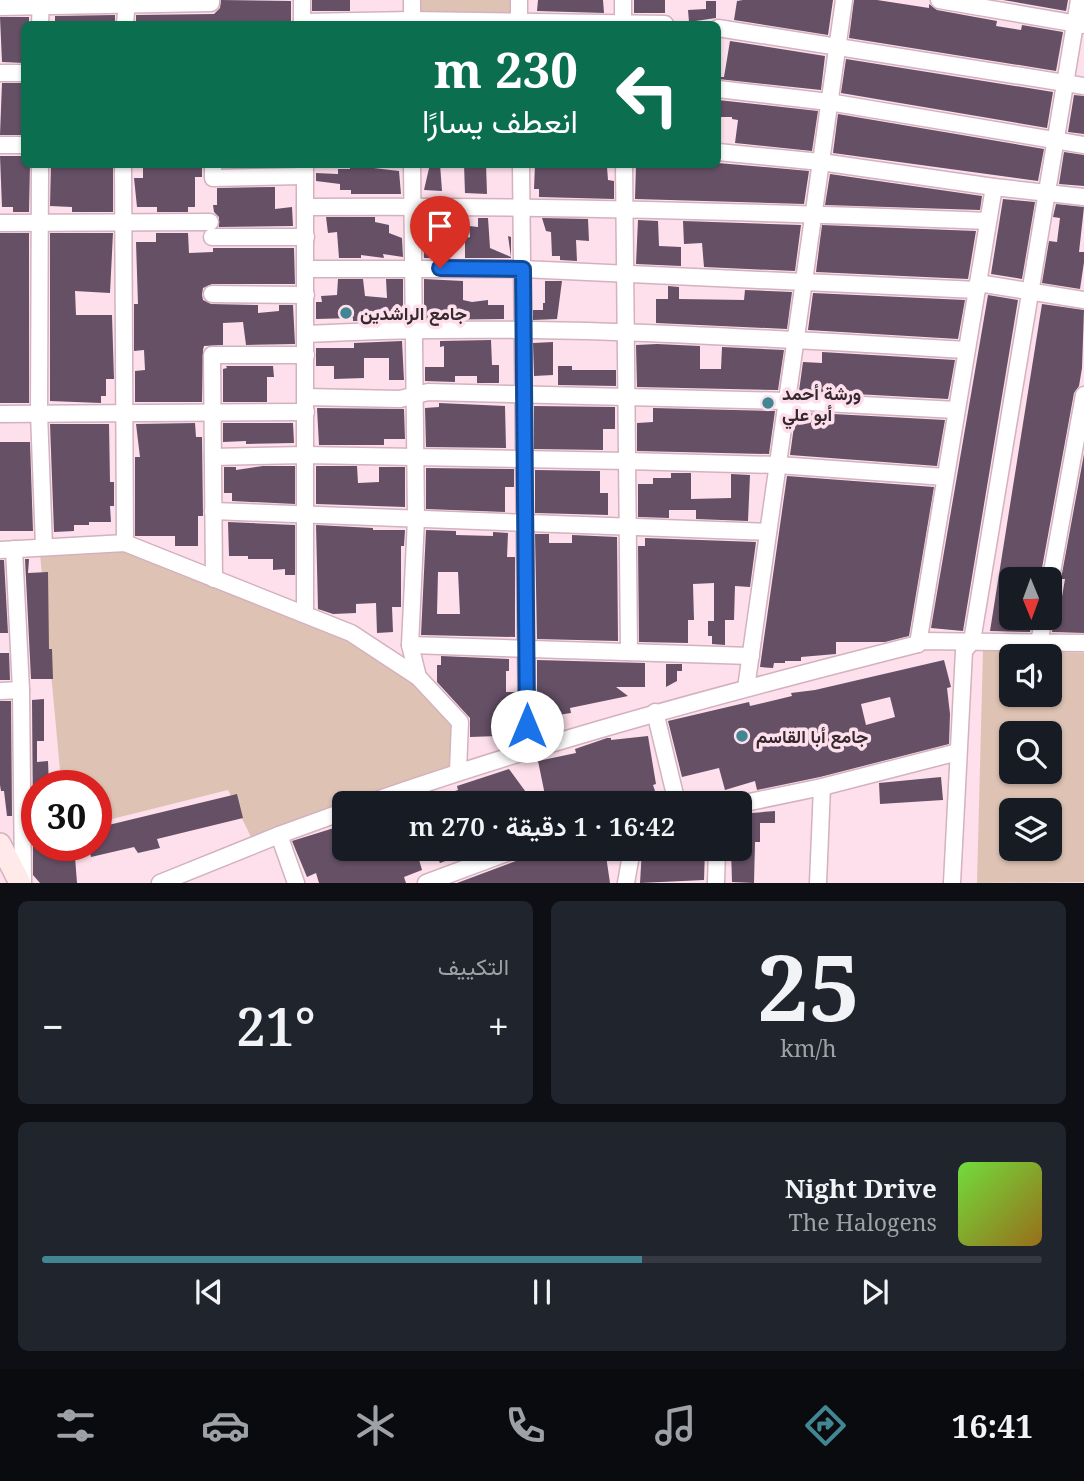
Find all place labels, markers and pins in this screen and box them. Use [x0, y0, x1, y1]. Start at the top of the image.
pin [410, 196, 470, 268]
place label: جامع الراشدين [360, 301, 467, 326]
marker: جامع الراشدين [338, 305, 354, 321]
place label: ورشة أحمد أبو علي [782, 381, 861, 430]
marker: ورشة أحمد أبو علي [760, 395, 776, 411]
place label: جامع أبا القاسم [756, 724, 868, 749]
marker: جامع أبا القاسم [734, 728, 750, 744]

